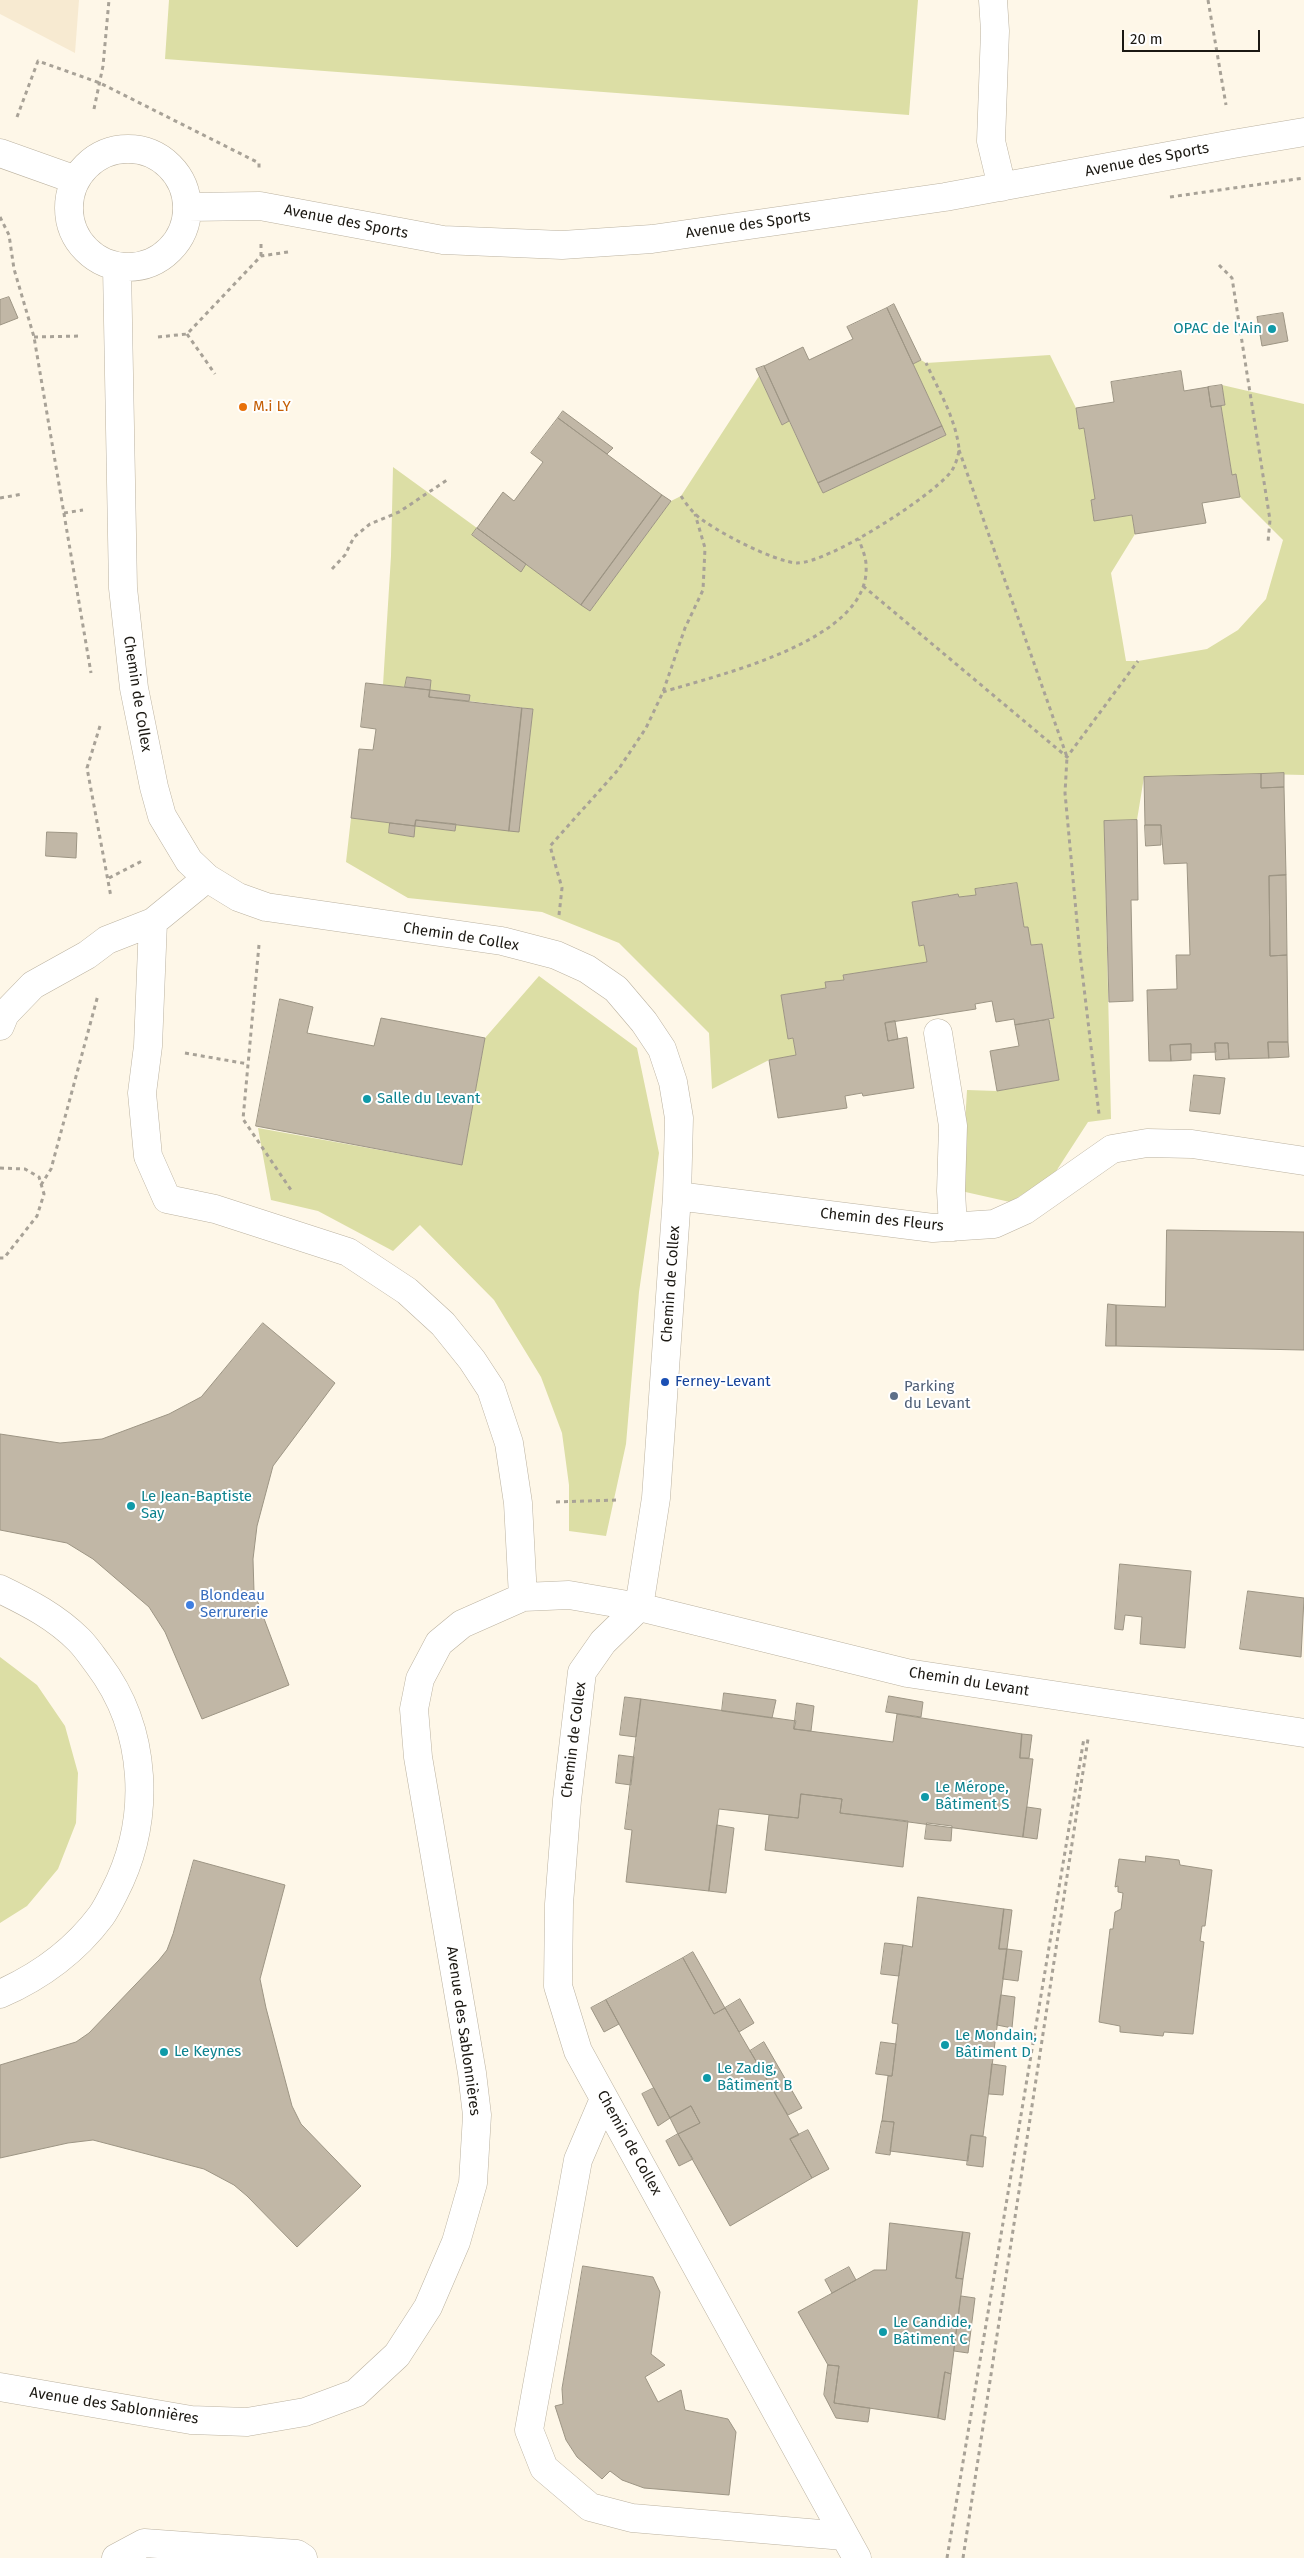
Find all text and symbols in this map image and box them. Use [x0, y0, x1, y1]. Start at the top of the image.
scale bar [1124, 20, 1262, 52]
text: 20 m [1130, 30, 1163, 48]
street label: Avenue des Sports [1083, 139, 1211, 181]
street label: Avenue des Sports [282, 201, 410, 243]
street label: Avenue des Sports [684, 207, 812, 243]
place label: OPAC de l'Ain [1173, 320, 1262, 338]
marker: OPAC de l'Ain [1266, 323, 1278, 335]
place label: M.i LY [253, 398, 291, 416]
marker: M.i LY [237, 401, 249, 413]
street label: Chemin de Collex [119, 635, 155, 753]
street label: Chemin de Collex [402, 919, 520, 955]
place label: Salle du Levant [377, 1090, 480, 1108]
marker: Salle du Levant [361, 1093, 373, 1105]
street label: Chemin des Fleurs [819, 1205, 945, 1235]
street label: Chemin de Collex [658, 1225, 684, 1343]
place label: Ferney-Levant [675, 1373, 771, 1391]
marker: Ferney-Levant [659, 1376, 671, 1388]
place label: Parking du Levant [904, 1378, 970, 1413]
marker: Parking du Levant [888, 1390, 900, 1402]
place label: Le Jean-Baptiste Say [141, 1488, 252, 1523]
marker: Le Jean-Baptiste Say [125, 1500, 137, 1512]
place label: Blondeau Serrurerie [200, 1587, 268, 1622]
marker: Blondeau Serrurerie [184, 1599, 196, 1611]
street label: Chemin du Levant [908, 1664, 1030, 1700]
street label: Chemin de Collex [558, 1681, 590, 1799]
place label: Le Mérope, Bâtiment S [935, 1779, 1009, 1814]
marker: Le Mérope, Bâtiment S [919, 1791, 931, 1803]
street label: Avenue des Sablonnières [442, 1945, 484, 2117]
place label: Le Mondain, Bâtiment D [955, 2027, 1037, 2062]
marker: Le Mondain, Bâtiment D [939, 2039, 951, 2051]
place label: Le Keynes [174, 2043, 241, 2061]
marker: Le Keynes [158, 2046, 170, 2058]
place label: Le Zadig, Bâtiment B [717, 2060, 792, 2095]
marker: Le Zadig, Bâtiment B [701, 2072, 713, 2084]
street label: Chemin de Collex [593, 2087, 665, 2199]
place label: Le Candide, Bâtiment C [893, 2314, 971, 2349]
marker: Le Candide, Bâtiment C [877, 2326, 889, 2338]
street label: Avenue des Sablonnières [28, 2384, 200, 2428]

